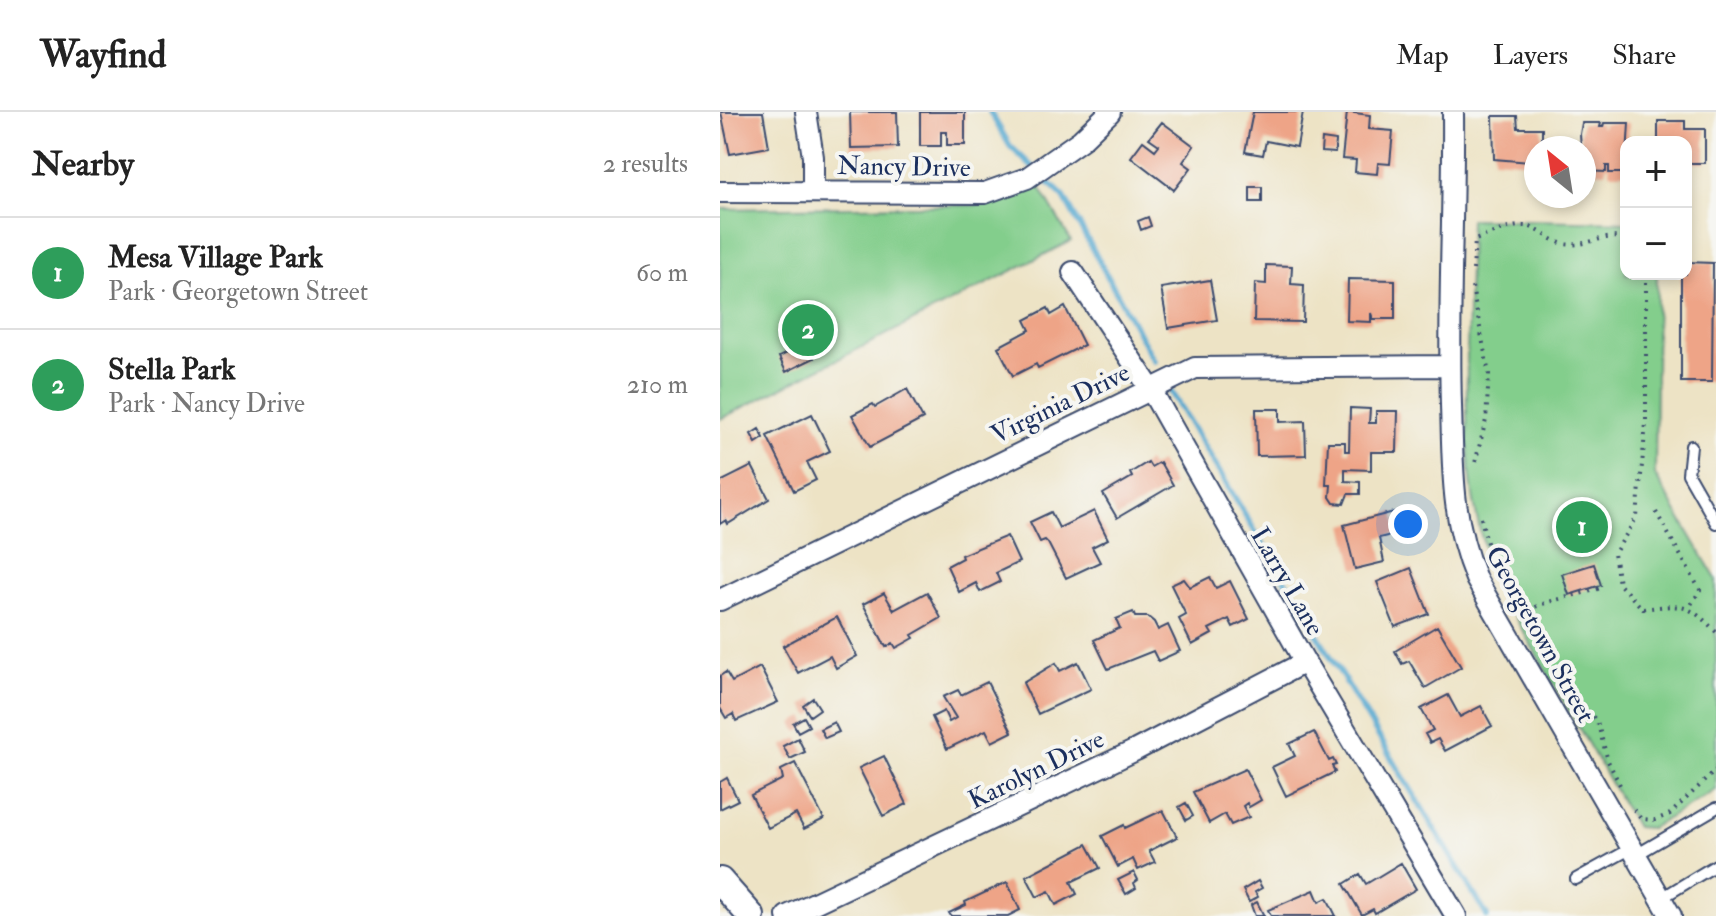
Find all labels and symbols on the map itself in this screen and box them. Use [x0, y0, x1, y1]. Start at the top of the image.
north arrow [1524, 136, 1596, 208]
street label: Nancy Drive [837, 150, 971, 184]
pin: 2 [782, 300, 834, 360]
street label: Virginia Drive [986, 356, 1135, 451]
pin: 1 [1556, 497, 1608, 557]
your location [1388, 504, 1428, 544]
street label: Larry Lane [1243, 522, 1331, 641]
street label: Georgetown Street [1478, 541, 1602, 728]
street label: Karolyn Drive [963, 723, 1110, 817]

